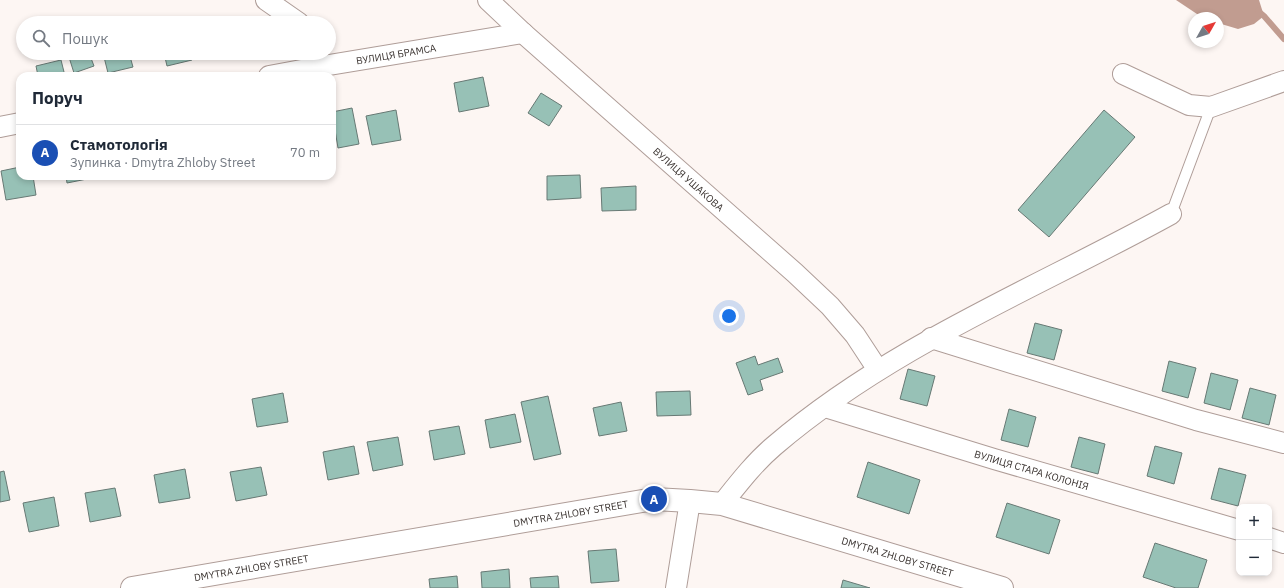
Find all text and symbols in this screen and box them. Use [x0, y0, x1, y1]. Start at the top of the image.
north arrow [1188, 12, 1224, 48]
search box [16, 16, 336, 60]
icon: search [30, 27, 52, 49]
text: Пошук [62, 29, 109, 48]
street label: ВУЛИЦЯ БРАМСА [355, 41, 438, 67]
text: Поруч [32, 87, 83, 109]
text: Стамотологія [70, 135, 168, 154]
text: A [41, 144, 49, 161]
text: 70 m [290, 144, 320, 161]
street label: ВУЛИЦЯ УШАКОВА [650, 145, 727, 215]
text: Зупинка · Dmytra Zhloby Street [70, 154, 255, 171]
your location [719, 306, 739, 326]
street label: ВУЛИЦЯ СТАРА КОЛОНІЯ [973, 447, 1090, 493]
pin: A [641, 484, 667, 514]
street label: DMYTRA ZHLOBY STREET [512, 497, 629, 530]
map controls [1236, 504, 1272, 576]
button: + [1236, 504, 1272, 540]
street label: DMYTRA ZHLOBY STREET [840, 534, 955, 580]
button: − [1236, 540, 1272, 576]
street label: DMYTRA ZHLOBY STREET [193, 552, 310, 584]

